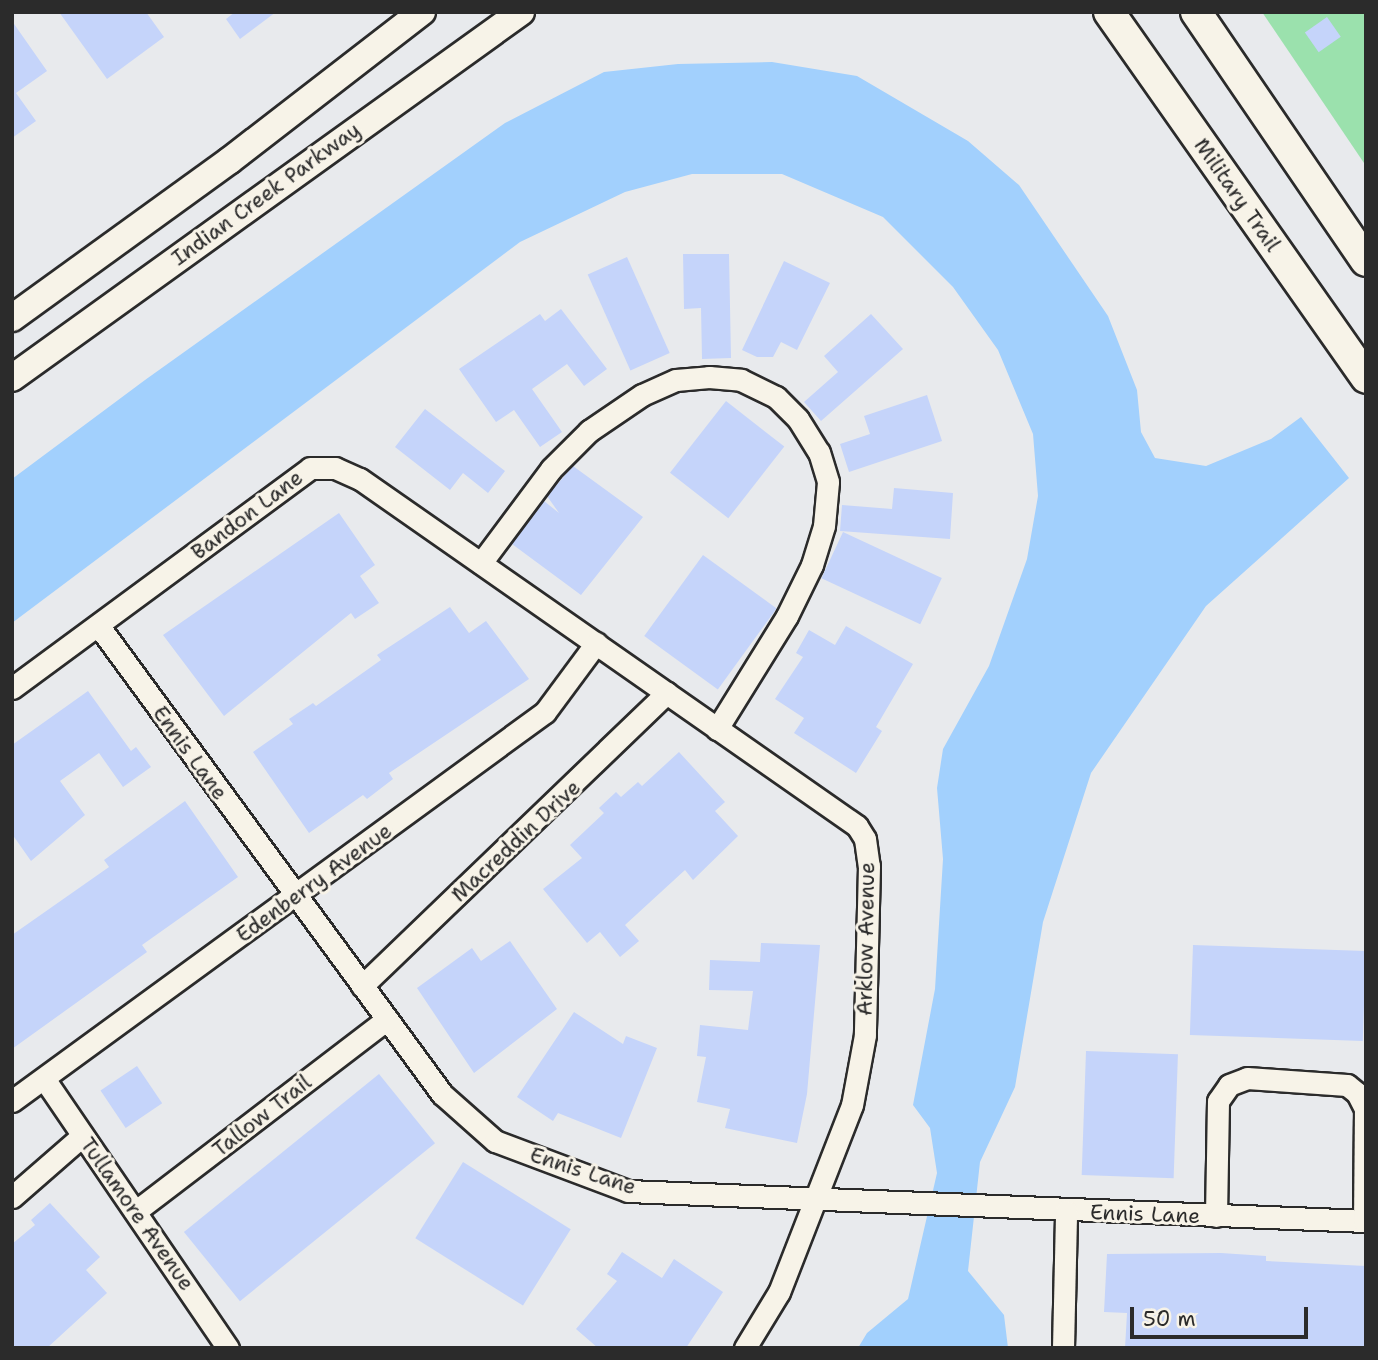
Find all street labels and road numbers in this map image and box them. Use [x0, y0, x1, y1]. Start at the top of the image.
street label: Indian Creek Parkway [167, 117, 365, 271]
street label: Military Trail [1189, 133, 1285, 257]
street label: Bandon Lane [186, 465, 308, 565]
street label: Ennis Lane [147, 701, 233, 805]
street label: Macreddin Drive [446, 775, 586, 907]
street label: Edenberry Avenue [231, 818, 397, 948]
street label: Arklow Avenue [852, 862, 880, 1016]
street label: Tallow Trail [208, 1070, 316, 1162]
street label: Tullamore Avenue [75, 1133, 199, 1295]
street label: Ennis Lane [527, 1142, 639, 1200]
street label: Ennis Lane [1089, 1199, 1201, 1229]

